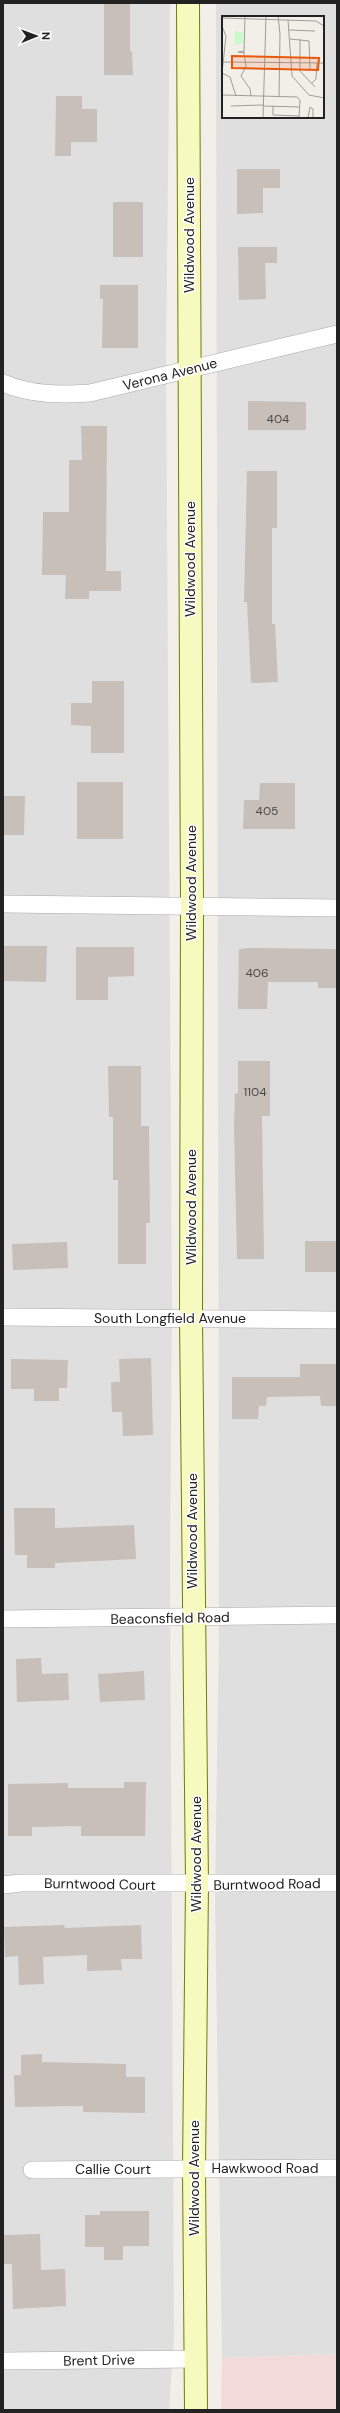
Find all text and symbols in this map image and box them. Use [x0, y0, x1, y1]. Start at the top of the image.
north arrow [16, 16, 56, 56]
inset map [222, 16, 324, 118]
text: N [39, 32, 53, 40]
street label: Wildwood Avenue [180, 177, 198, 293]
street label: Verona Avenue [121, 354, 219, 394]
house number: 404 [267, 411, 289, 427]
street label: Wildwood Avenue [181, 501, 199, 617]
house number: 405 [256, 803, 278, 819]
street label: Wildwood Avenue [182, 825, 200, 941]
house number: 406 [245, 965, 269, 981]
house number: 1104 [244, 1084, 266, 1100]
street label: Wildwood Avenue [182, 1149, 200, 1265]
street label: South Longfield Avenue [94, 1309, 246, 1327]
street label: Wildwood Avenue [183, 1473, 201, 1589]
street label: Beaconsfield Road [110, 1608, 230, 1628]
street label: Wildwood Avenue [187, 1796, 205, 1912]
street label: Burntwood Court [44, 1874, 156, 1894]
street label: Burntwood Road [213, 1874, 321, 1894]
street label: Wildwood Avenue [185, 2120, 203, 2236]
street label: Hawkwood Road [212, 2159, 318, 2177]
street label: Callie Court [75, 2160, 151, 2178]
street label: Brent Drive [63, 2350, 135, 2370]

